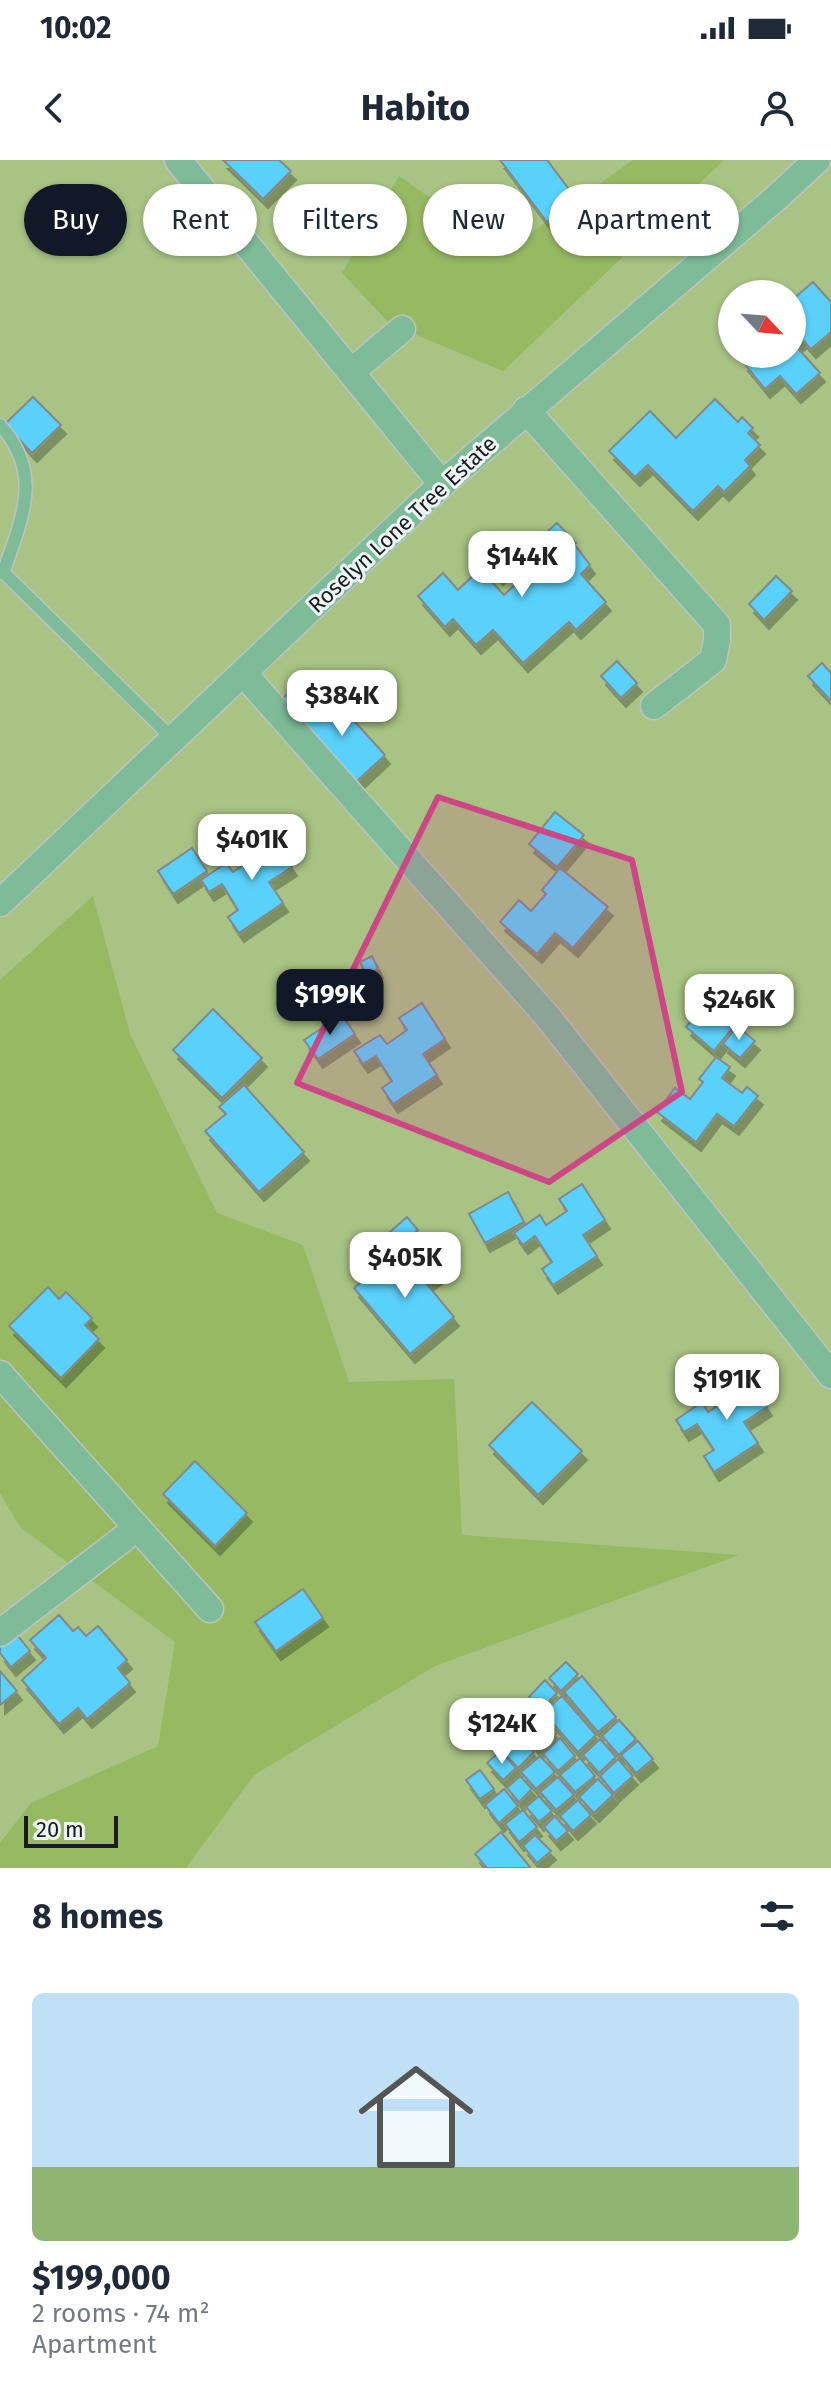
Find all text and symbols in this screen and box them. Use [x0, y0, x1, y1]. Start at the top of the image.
text: 10:02 [40, 10, 111, 46]
icon: back [32, 86, 76, 130]
text: Habito [361, 86, 470, 130]
icon: person [755, 86, 799, 130]
chip: Buy [24, 184, 127, 256]
chip: Rent [143, 184, 257, 256]
chip: Filters [273, 184, 407, 256]
chip: New [423, 184, 533, 256]
chip: Apartment [549, 184, 739, 256]
north arrow [718, 280, 806, 368]
map controls [718, 280, 806, 368]
street label: Roselyn Lone Tree Estate [303, 430, 502, 619]
pin: $144K [466, 531, 578, 599]
text: $144K [486, 541, 558, 572]
pin: $384K [286, 670, 398, 738]
text: $384K [305, 680, 379, 711]
pin: $401K [196, 814, 308, 882]
text: $401K [216, 824, 288, 855]
pin: $199K [274, 969, 386, 1037]
pin: $246K [683, 974, 795, 1042]
text: $199K [295, 979, 365, 1010]
text: $246K [703, 984, 775, 1015]
pin: $405K [349, 1232, 461, 1300]
text: $405K [368, 1242, 442, 1273]
pin: $191K [671, 1354, 783, 1422]
text: $191K [693, 1364, 761, 1395]
pin: $124K [446, 1698, 558, 1766]
text: $124K [467, 1708, 537, 1739]
scale bar [24, 1812, 118, 1848]
text: 20 m [36, 1816, 84, 1843]
icon: filters [755, 1894, 799, 1938]
text: 8 homes [32, 1896, 163, 1937]
icon: home [344, 2045, 488, 2189]
text: $199,000 [32, 2257, 171, 2298]
text: 2 rooms · 74 m² [32, 2298, 210, 2329]
text: Apartment [32, 2329, 157, 2360]

